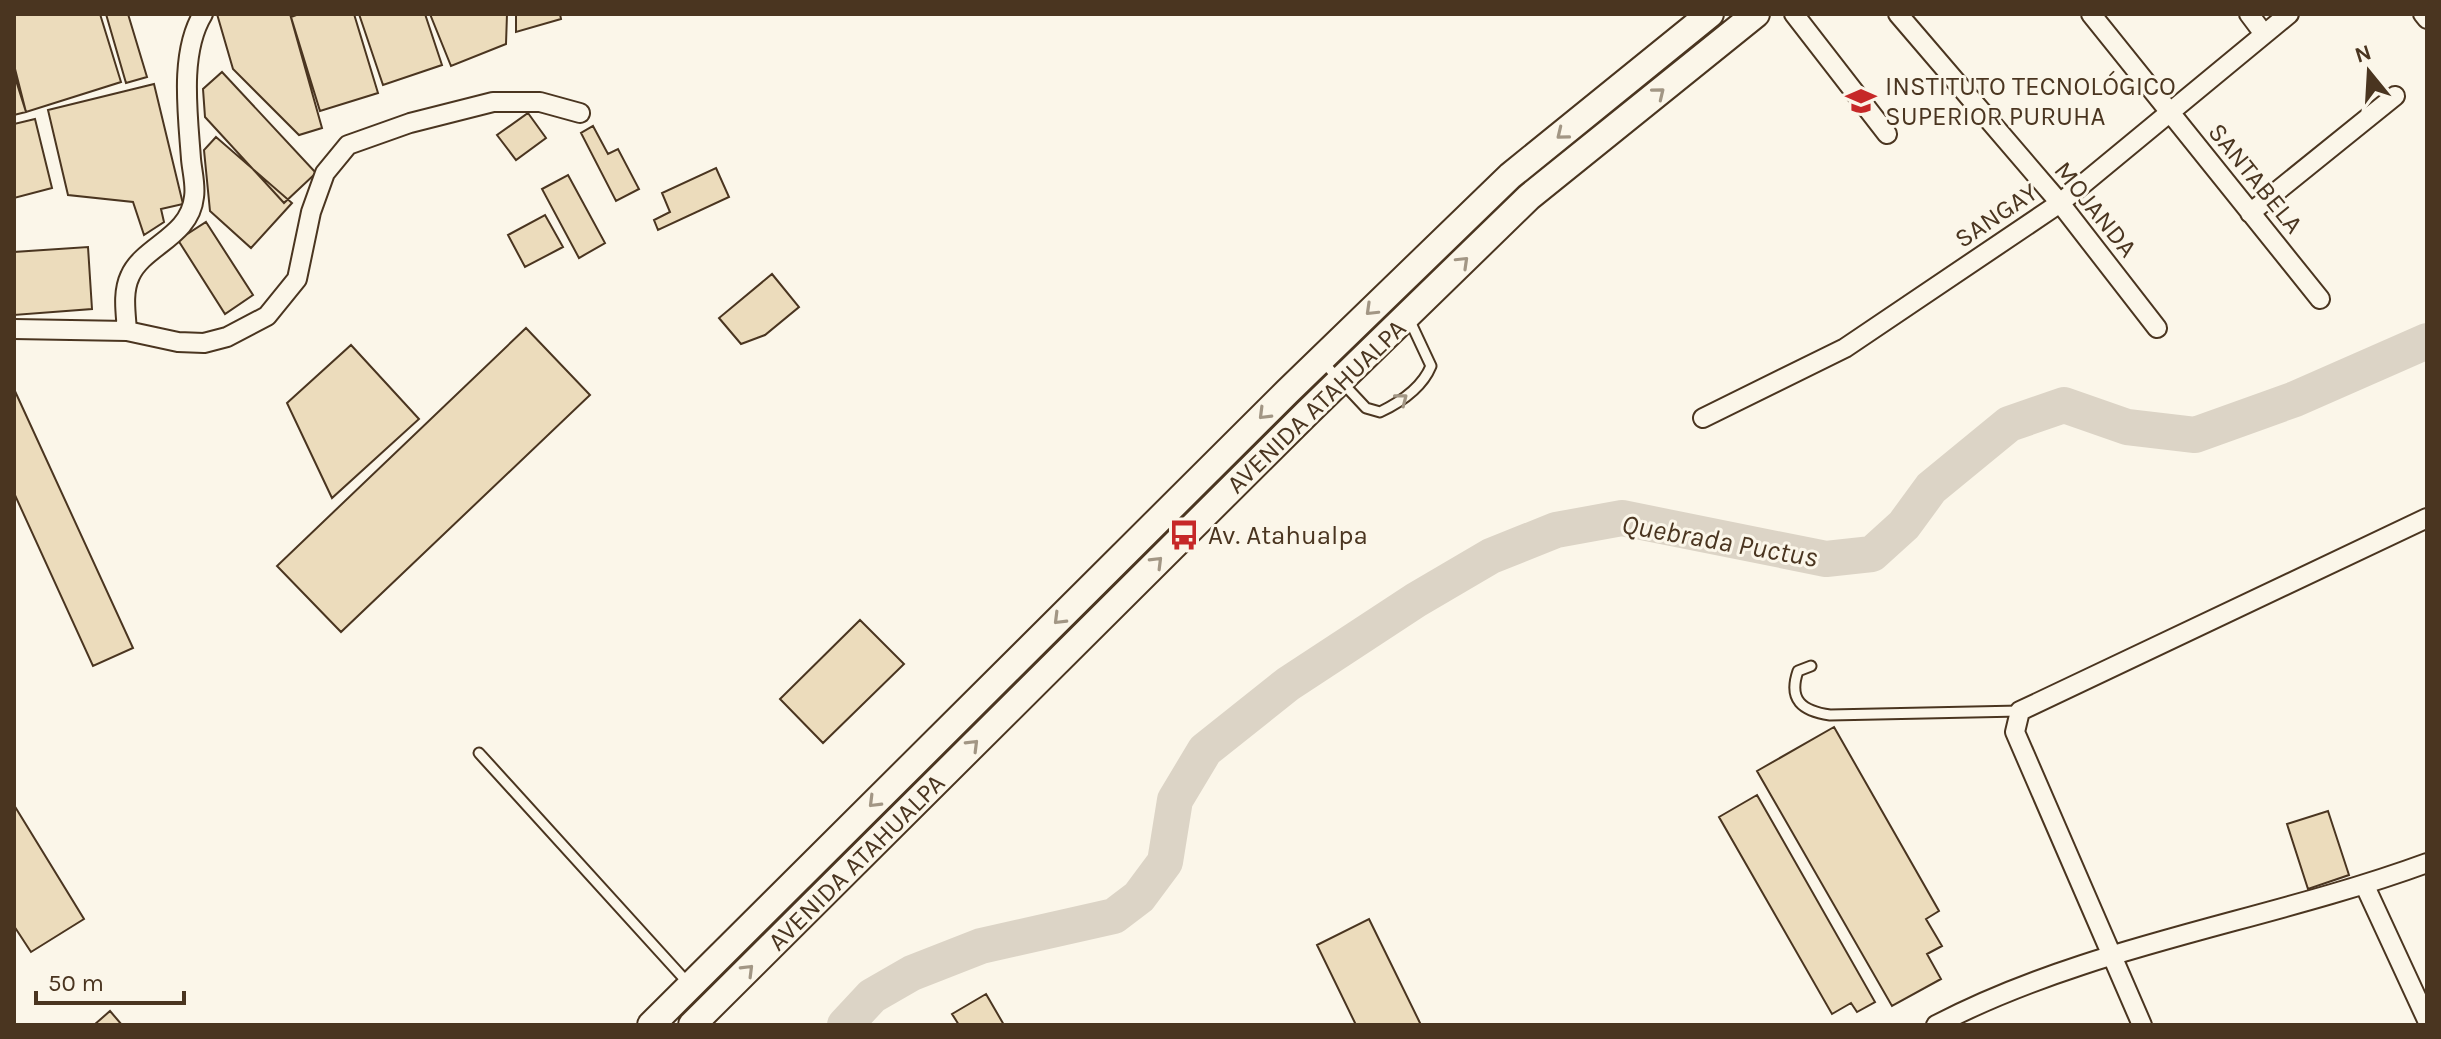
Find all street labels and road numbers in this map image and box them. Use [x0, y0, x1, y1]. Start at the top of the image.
street label: SANTABELA [2202, 117, 2310, 240]
street label: MOJANDA [2048, 155, 2144, 263]
street label: SANGAY [1949, 176, 2044, 254]
street label: AVENIDA ATAHUALPA [1220, 313, 1413, 500]
street label: AVENIDA ATAHUALPA [761, 767, 951, 957]

